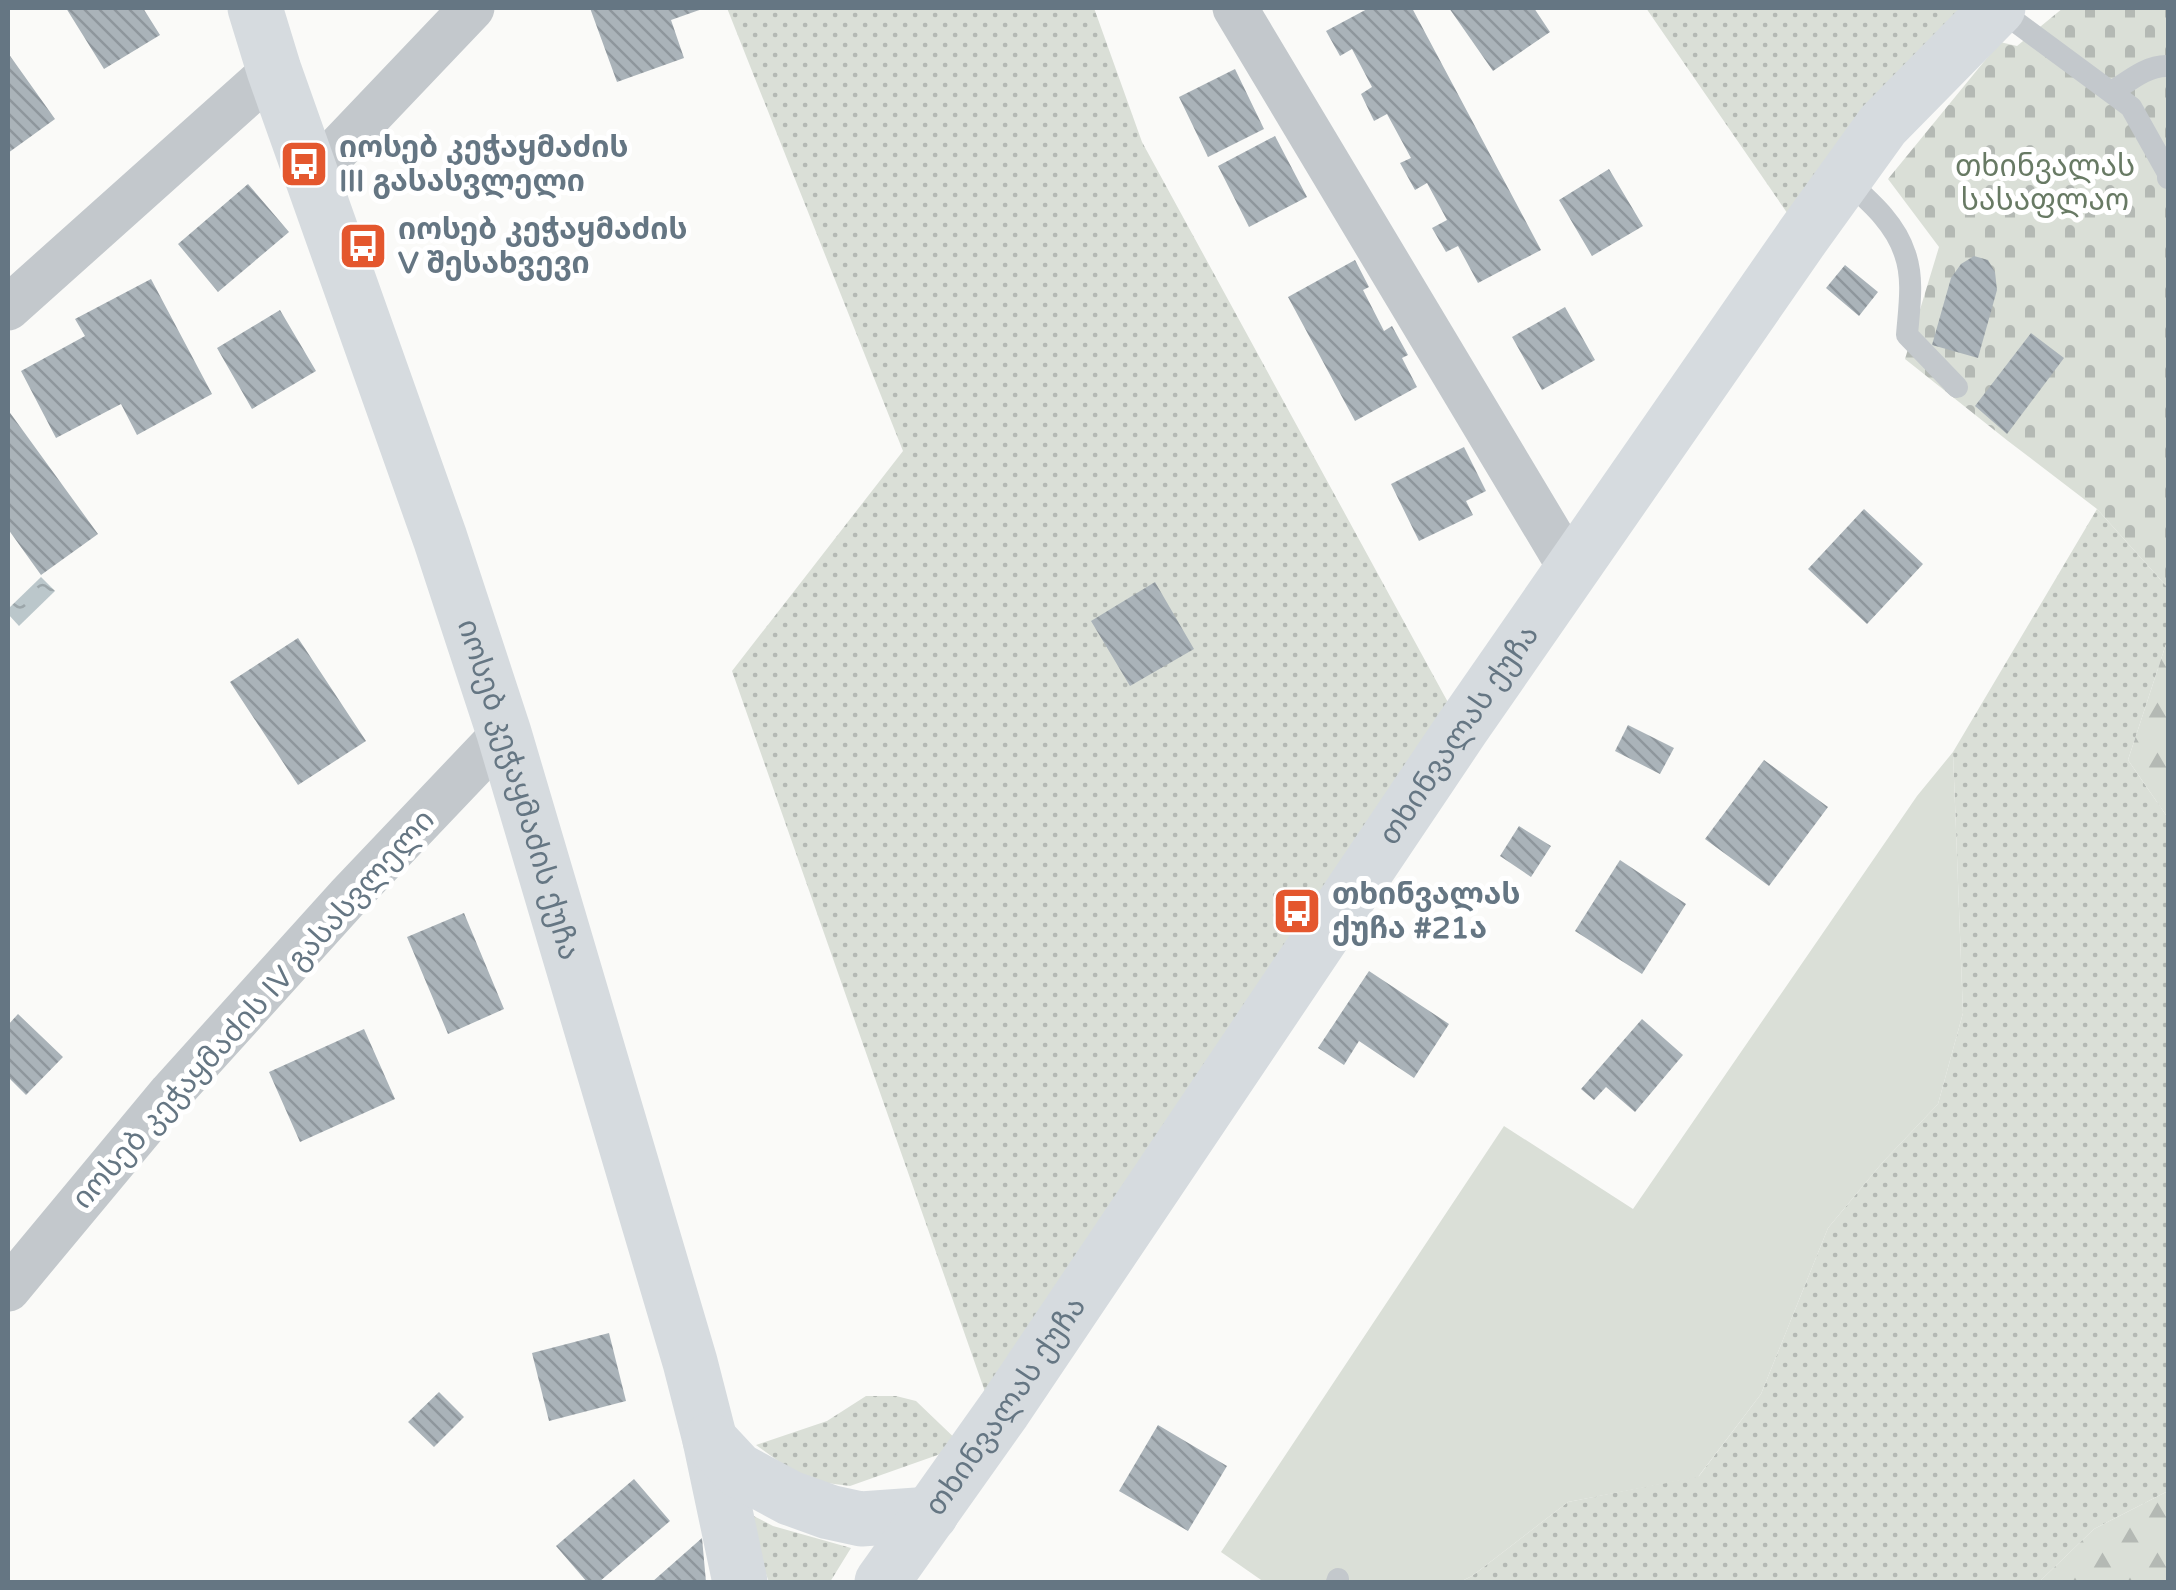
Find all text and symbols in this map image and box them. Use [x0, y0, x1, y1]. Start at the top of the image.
place label: იოსებ კეჭაყმაძის III გასასვლელი [339, 129, 628, 200]
bus stop icon: იოსებ კეჭაყმაძის III გასასვლელი [278, 138, 330, 190]
park label: თხინვალას სასაფლაო [1955, 148, 2135, 219]
place label: იოსებ კეჭაყმაძის V შესახვევი [398, 211, 687, 282]
bus stop icon: იოსებ კეჭაყმაძის V შესახვევი [337, 220, 389, 272]
street label: იოსებ კეჭაყმაძის ქუჩა [449, 614, 588, 964]
street label: თხინვალას ქუჩა [1371, 618, 1547, 852]
street label: იოსებ კეჭაყმაძის IV გასასვლელი [64, 802, 443, 1217]
place label: თხინვალას ქუჩა #21ა [1332, 876, 1520, 947]
bus stop icon: თხინვალას ქუჩა #21ა [1271, 885, 1323, 937]
street label: თხინვალას ქუჩა [917, 1289, 1094, 1523]

